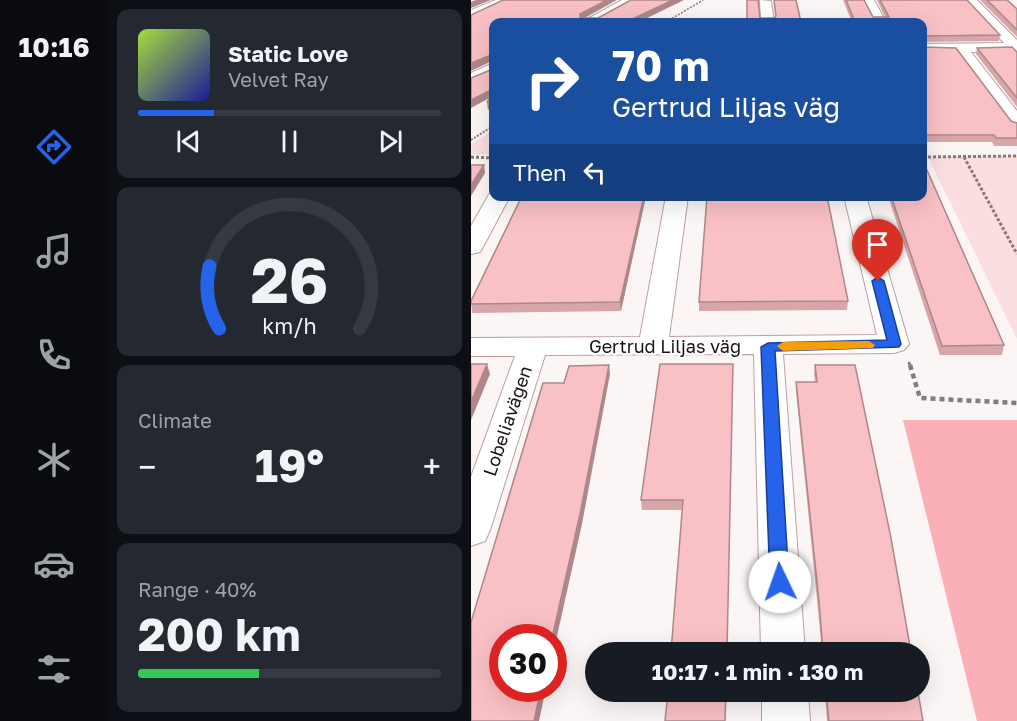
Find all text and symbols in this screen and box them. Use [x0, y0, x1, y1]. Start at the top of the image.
text: 10:16 [18, 31, 90, 63]
text: Static Love [228, 40, 348, 67]
text: 70 m [612, 40, 709, 90]
icon: right [513, 42, 591, 120]
text: Velvet Ray [228, 67, 329, 91]
text: Gertrud Liljas väg [612, 91, 840, 123]
icon: previous [172, 125, 205, 158]
icon: pause [273, 125, 306, 158]
icon: next [374, 125, 407, 158]
icon: directions [33, 126, 75, 168]
icon: left [578, 156, 611, 189]
text: Then [513, 159, 566, 186]
pin [852, 219, 903, 281]
icon: arrive [861, 228, 894, 261]
icon: music [33, 230, 75, 272]
text: 26 [251, 242, 328, 317]
text: km/h [262, 313, 317, 339]
icon: phone [33, 334, 75, 376]
street label: Gertrud Liljas väg [589, 335, 741, 357]
street label: Lobeliavägen [478, 363, 536, 479]
text: Climate [138, 408, 212, 432]
text: 19° [255, 438, 324, 492]
icon: climate [33, 439, 75, 481]
text: − [138, 447, 156, 486]
text: + [423, 447, 441, 486]
icon: car [33, 543, 75, 585]
position arrow [748, 550, 812, 614]
text: Range · 40% [138, 577, 256, 601]
text: 200 km [138, 607, 301, 661]
speed limit sign: 30 [489, 624, 567, 702]
icon: filters [33, 648, 75, 690]
text: 10:17 · 1 min · 130 m [652, 658, 863, 685]

